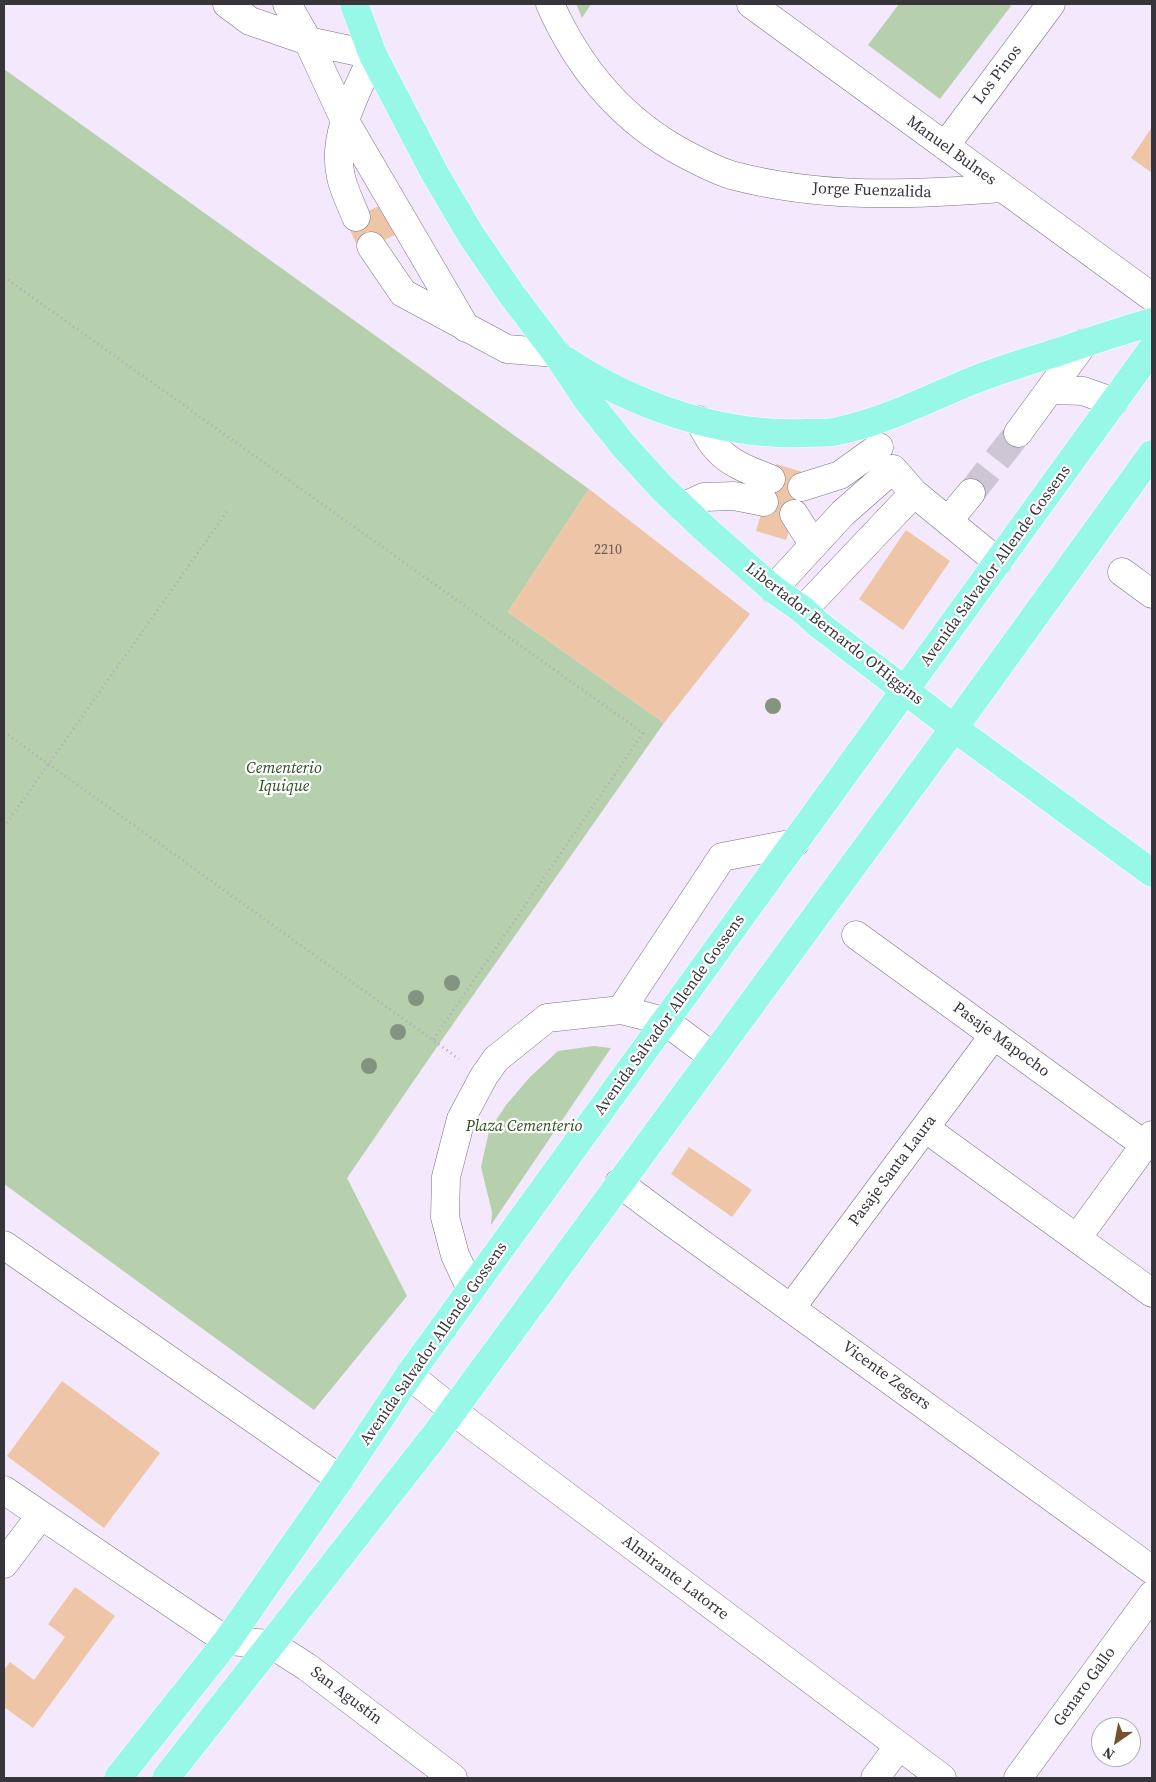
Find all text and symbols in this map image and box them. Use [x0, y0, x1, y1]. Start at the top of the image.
street label: Los Pinos [970, 42, 1026, 108]
street label: Manuel Bulnes [902, 112, 1000, 190]
street label: Jorge Fuenzalida [812, 179, 932, 203]
street label: Avenida Salvador Allende Gossens [917, 462, 1075, 670]
house number: 2210 [594, 542, 622, 558]
street label: Libertador Bernardo O'Higgins [741, 559, 927, 709]
park label: Cementerio Iquique [246, 759, 322, 797]
street label: Avenida Salvador Allende Gossens [591, 911, 749, 1119]
street label: Pasaje Mapocho [949, 998, 1053, 1082]
street label: Pasaje Santa Laura [845, 1112, 941, 1230]
park label: Plaza Cementerio [466, 1117, 582, 1137]
street label: Avenida Salvador Allende Gossens [356, 1239, 512, 1449]
street label: Vicente Zegers [838, 1338, 934, 1414]
street label: Almirante Latorre [618, 1531, 732, 1625]
street label: Genaro Gallo [1050, 1644, 1120, 1730]
street label: San Agustín [306, 1663, 386, 1729]
north arrow [1091, 1717, 1141, 1767]
text: N [1099, 1743, 1118, 1765]

